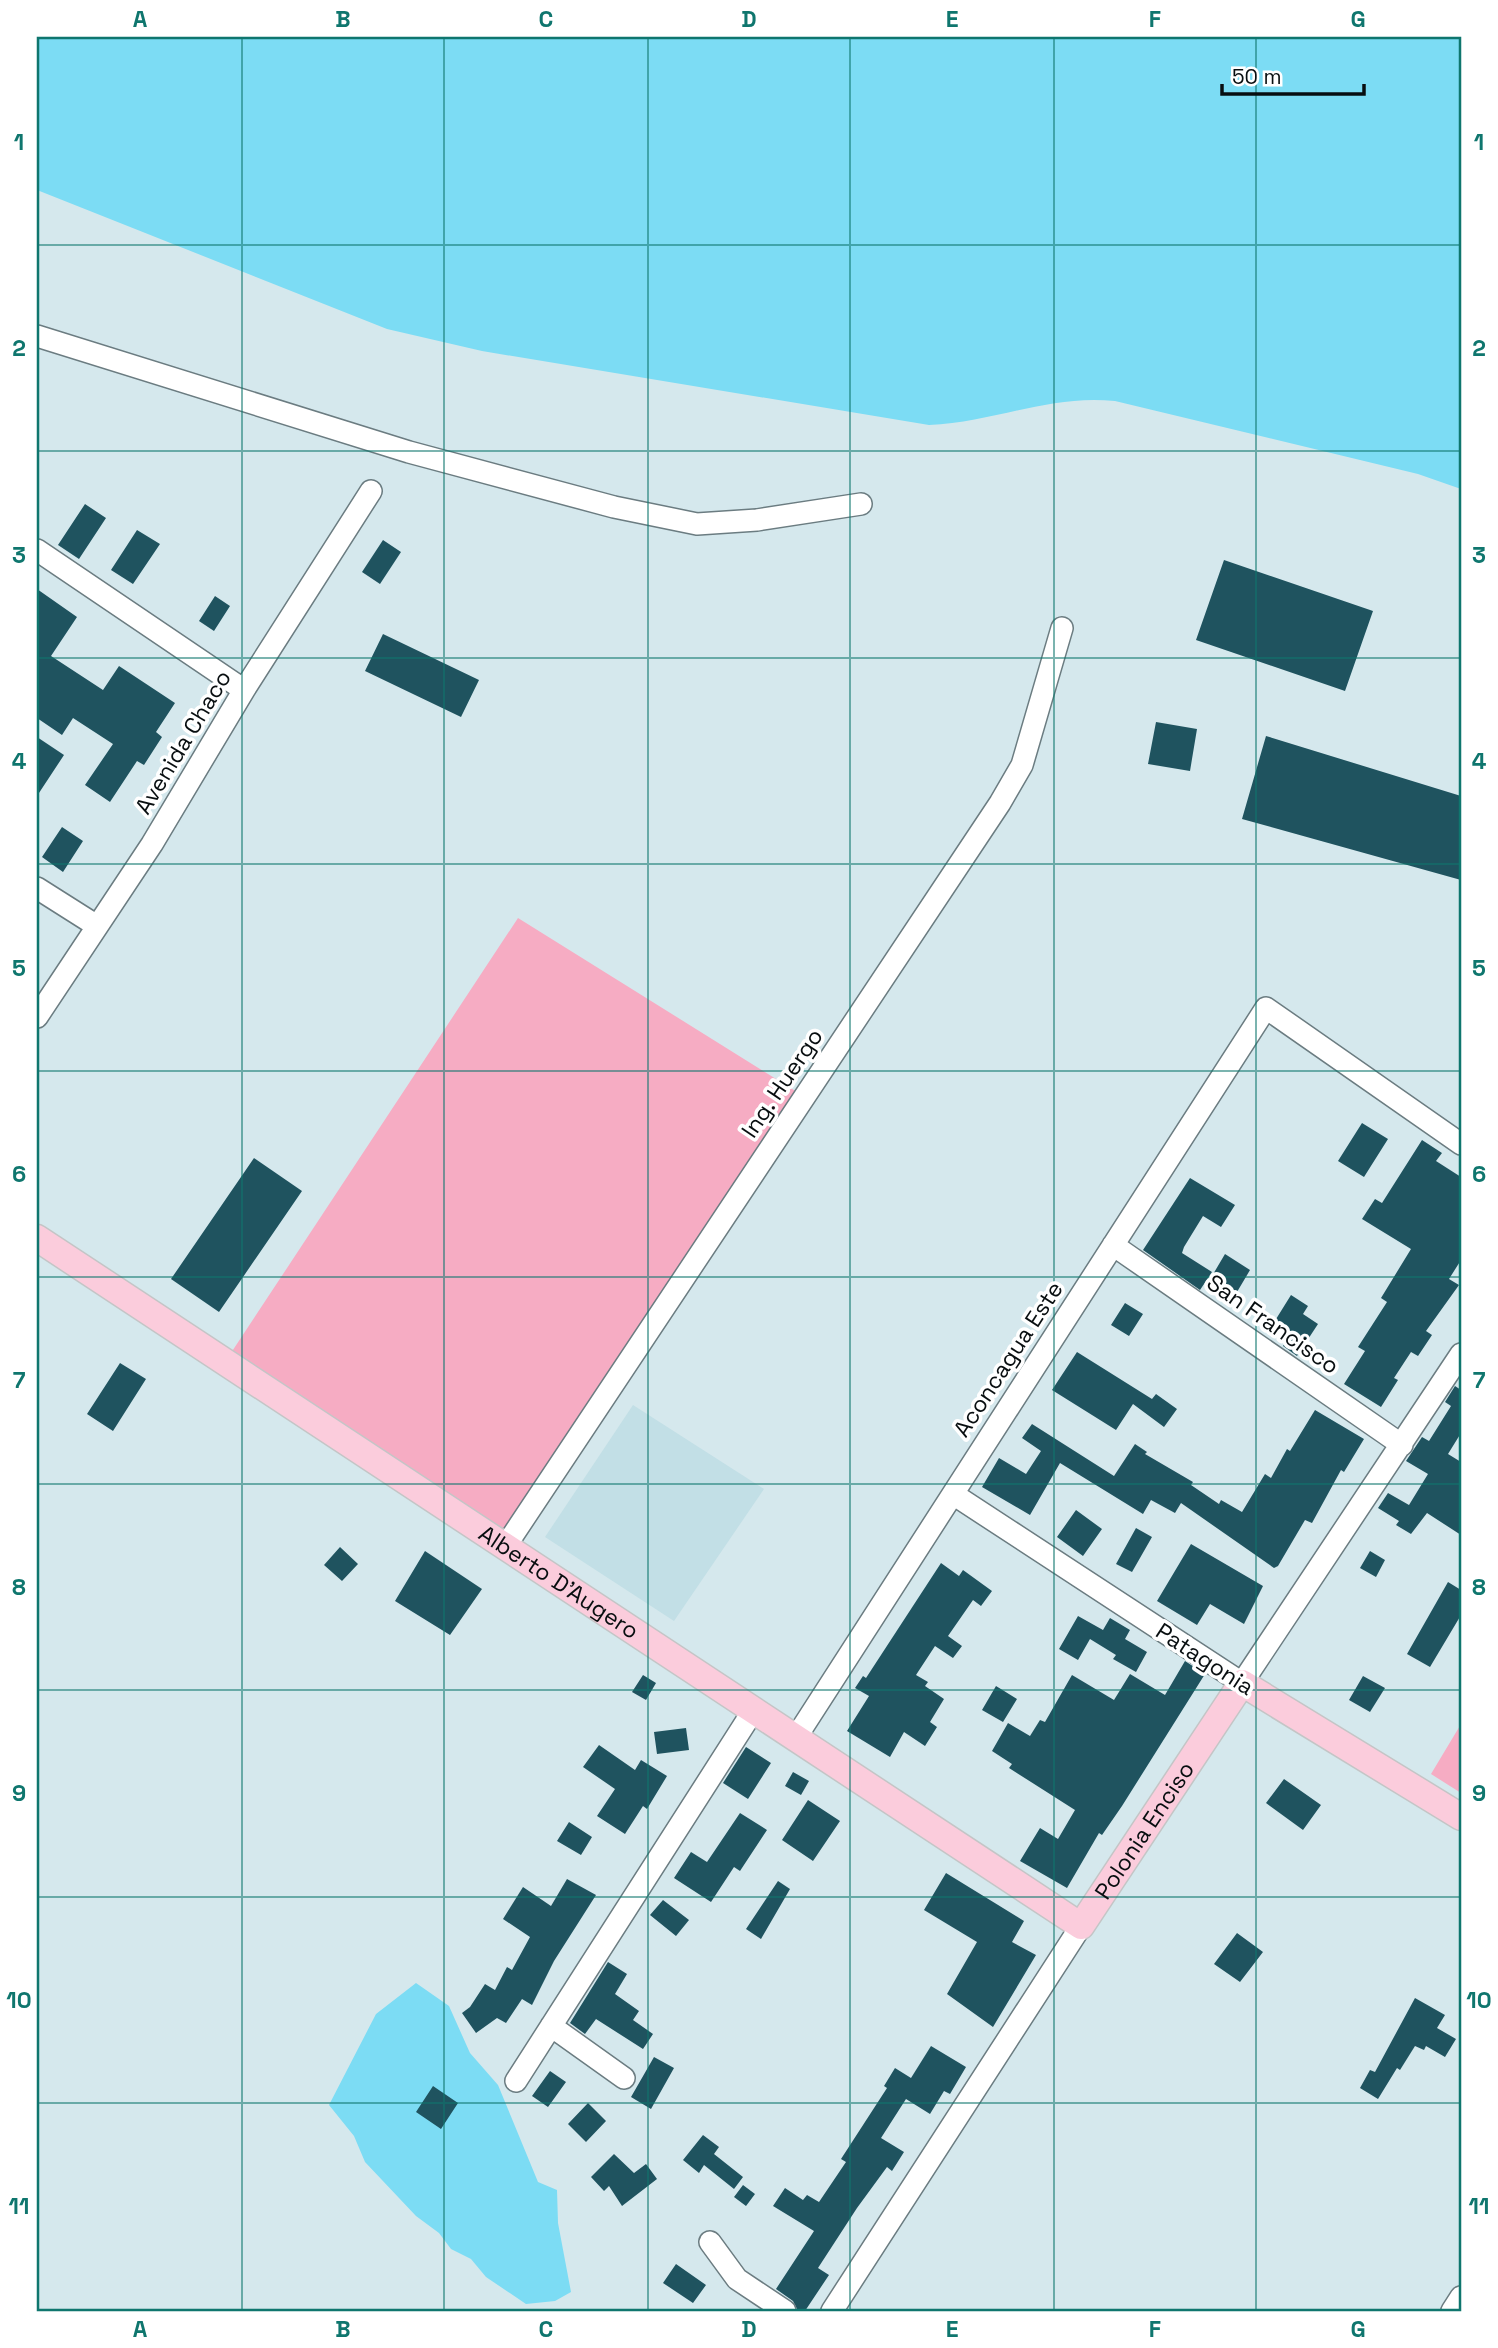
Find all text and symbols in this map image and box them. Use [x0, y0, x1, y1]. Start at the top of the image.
text: A [133, 4, 148, 34]
text: B [335, 4, 351, 34]
text: C [539, 4, 553, 34]
text: D [741, 4, 757, 34]
text: E [946, 4, 958, 34]
text: F [1149, 4, 1161, 34]
text: G [1350, 4, 1366, 34]
scale bar [1222, 52, 1363, 96]
text: 50 m [1232, 63, 1282, 90]
text: 1 [14, 127, 24, 157]
text: 1 [1474, 127, 1484, 157]
text: 2 [12, 333, 26, 363]
text: 2 [1472, 333, 1486, 363]
text: 3 [12, 540, 26, 570]
text: 3 [1472, 540, 1486, 570]
street label: Avenida Chaco [128, 664, 238, 820]
text: 4 [12, 746, 27, 776]
text: 4 [1472, 746, 1487, 776]
text: 5 [12, 953, 26, 983]
text: 5 [1472, 953, 1486, 983]
street label: Ing. Huergo [734, 1023, 830, 1143]
text: 6 [12, 1159, 26, 1189]
text: 6 [1472, 1159, 1486, 1189]
street label: San Francisco [1201, 1267, 1345, 1381]
street label: Aconcagua Este [946, 1275, 1070, 1443]
text: 7 [13, 1365, 26, 1395]
text: 7 [1473, 1365, 1486, 1395]
street label: Alberto D'Augero [473, 1518, 645, 1646]
text: 8 [12, 1572, 26, 1602]
text: 8 [1472, 1572, 1486, 1602]
street label: Patagonia [1150, 1616, 1260, 1702]
street label: Polonia Enciso [1088, 1756, 1201, 1905]
text: 9 [12, 1778, 26, 1808]
text: 9 [1472, 1778, 1486, 1808]
text: 10 [6, 1985, 32, 2015]
text: 10 [1466, 1985, 1492, 2015]
text: 11 [9, 2191, 29, 2221]
text: 11 [1469, 2191, 1489, 2221]
text: A [133, 2314, 148, 2344]
text: B [335, 2314, 351, 2344]
text: C [539, 2314, 553, 2344]
text: D [741, 2314, 757, 2344]
text: E [946, 2314, 958, 2344]
text: F [1149, 2314, 1161, 2344]
text: G [1350, 2314, 1366, 2344]

